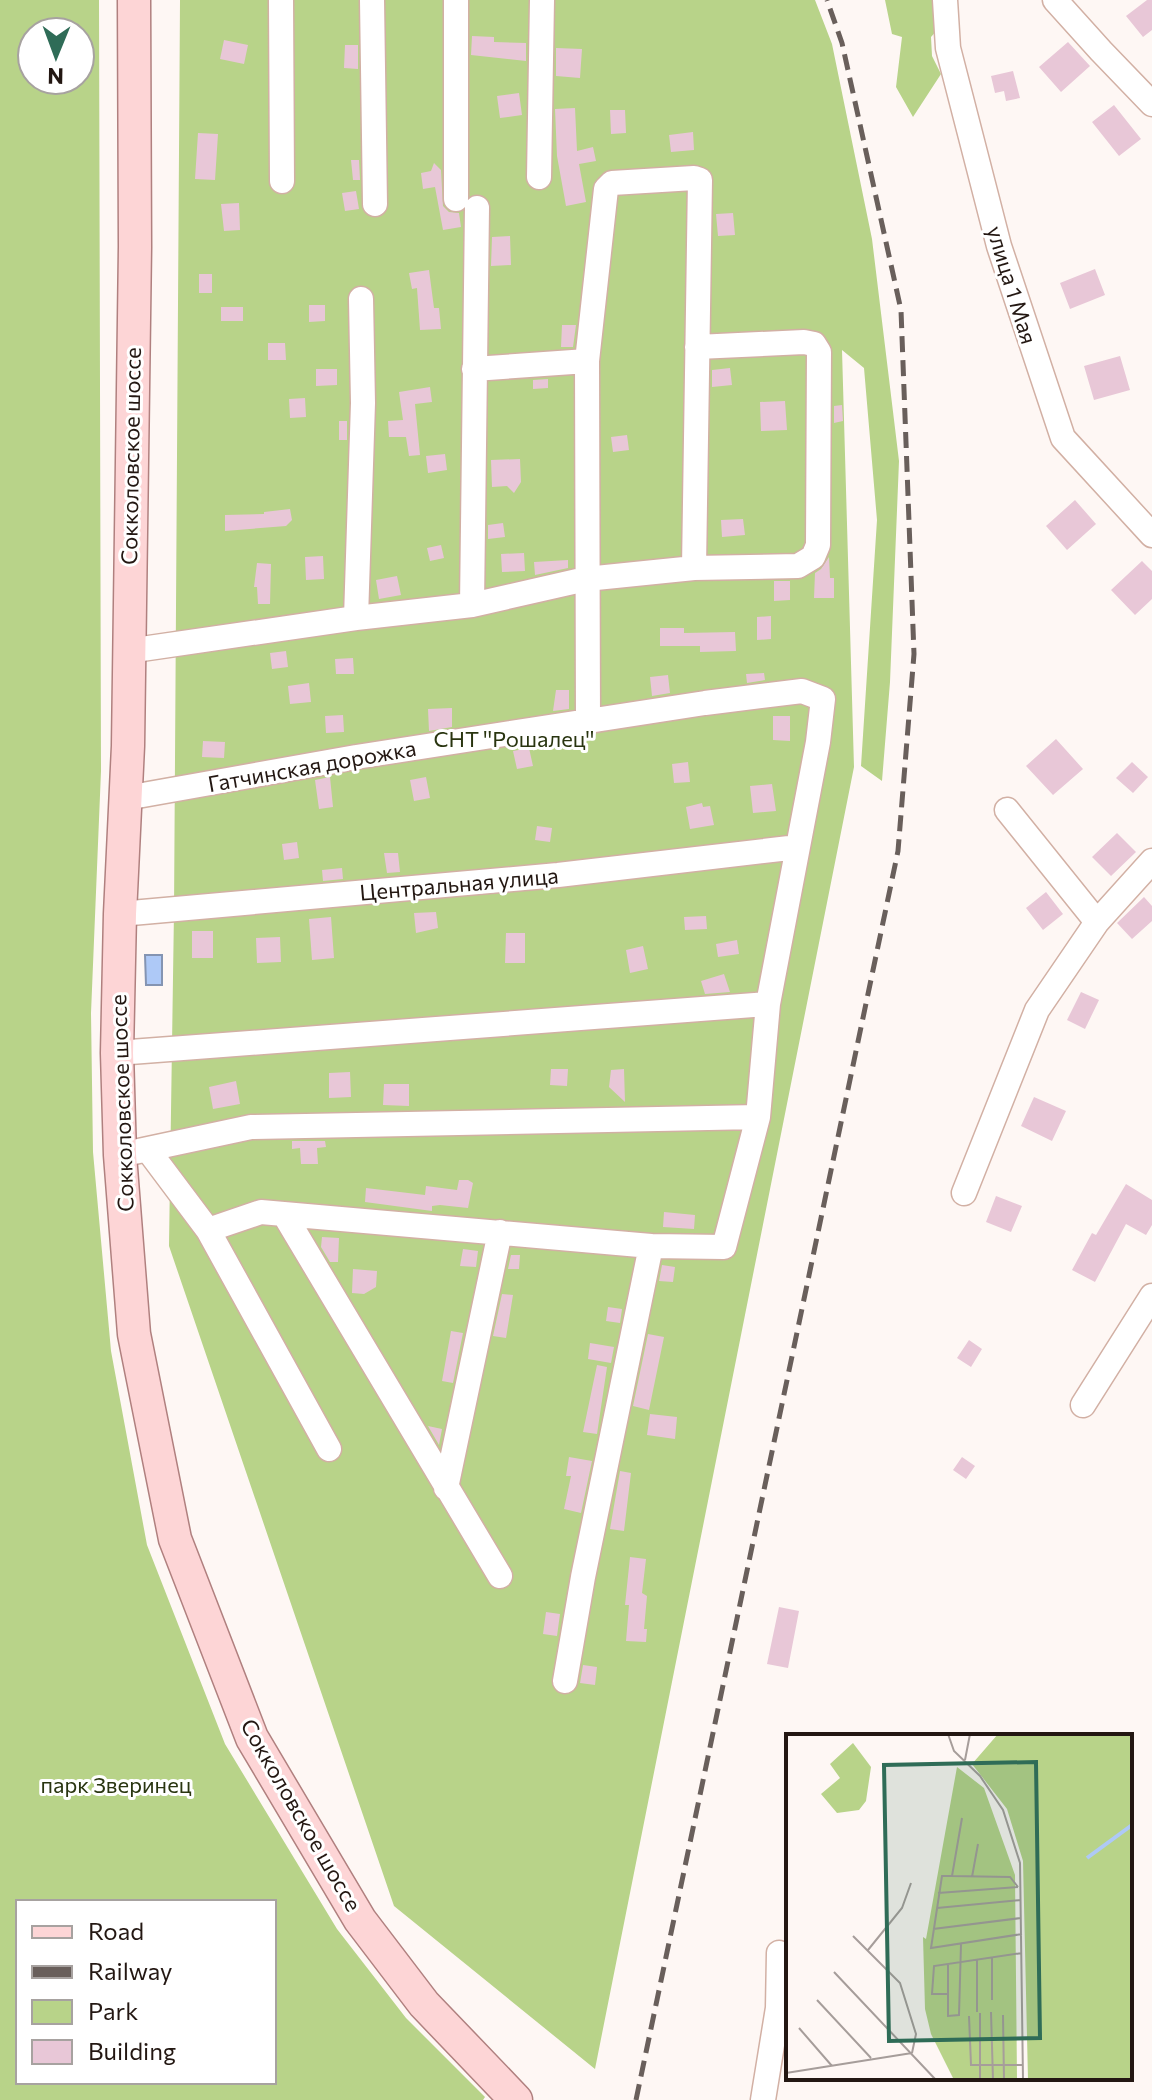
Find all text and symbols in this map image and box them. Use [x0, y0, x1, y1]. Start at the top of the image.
north arrow [16, 16, 96, 96]
text: N [47, 63, 64, 90]
street label: улица 1 Мая [982, 223, 1043, 347]
street label: Сокколовское шоссе [115, 347, 146, 565]
park label: СНТ ''Рошалец'' [434, 725, 595, 752]
street label: Гатчинская дорожка [206, 734, 418, 797]
street label: Центральная улица [358, 861, 559, 906]
street label: Сокколовское шоссе [104, 994, 139, 1212]
street label: Сокколовское шоссе [235, 1714, 368, 1916]
inset map [786, 1734, 1132, 2080]
park label: парк Зверинец [40, 1771, 192, 1798]
legend [16, 1900, 276, 2084]
text: Road [88, 1916, 144, 1945]
text: Railway [88, 1956, 173, 1985]
text: Park [88, 1996, 138, 2025]
text: Building [88, 2036, 176, 2065]

